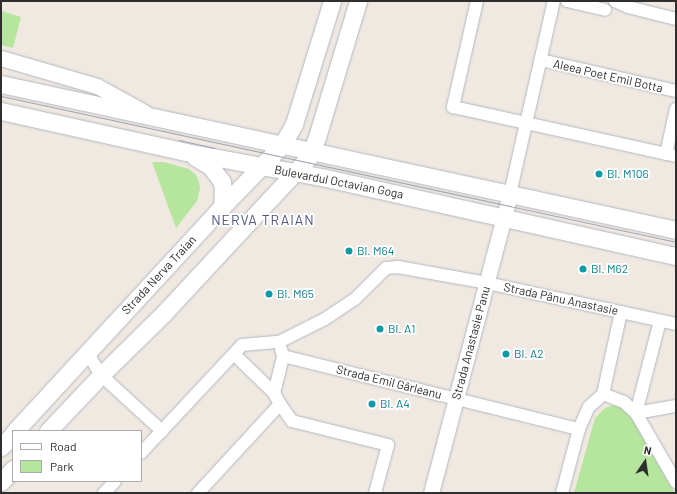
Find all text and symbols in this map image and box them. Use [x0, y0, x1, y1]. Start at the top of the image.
street label: Aleea Poet Emil Botta [552, 56, 664, 96]
street label: Bulevardul Octavian Goga [273, 162, 405, 202]
place label: Bl. M106 [607, 167, 649, 181]
marker: Bl. M106 [594, 169, 604, 179]
district label: NERVA TRAIAN [211, 212, 315, 228]
street label: Strada Nerva Traian [119, 233, 199, 317]
place label: Bl. M64 [357, 244, 394, 258]
marker: Bl. M64 [344, 246, 354, 256]
place label: Bl. M62 [591, 262, 628, 276]
marker: Bl. M62 [578, 264, 588, 274]
street label: Strada Pânu Anastasie [502, 280, 620, 318]
street label: Strada Anastasie Panu [449, 285, 493, 401]
place label: Bl. M65 [277, 287, 314, 301]
marker: Bl. M65 [264, 289, 274, 299]
place label: Bl. A1 [388, 322, 416, 336]
marker: Bl. A1 [375, 324, 385, 334]
place label: Bl. A2 [514, 347, 544, 361]
marker: Bl. A2 [501, 349, 511, 359]
street label: Strada Emil Gârleanu [335, 362, 443, 402]
place label: Bl. A4 [380, 397, 410, 411]
marker: Bl. A4 [367, 399, 377, 409]
legend [12, 430, 142, 482]
text: Road [50, 439, 77, 453]
north arrow [625, 442, 665, 482]
text: N [643, 443, 653, 457]
text: Park [50, 459, 74, 473]

